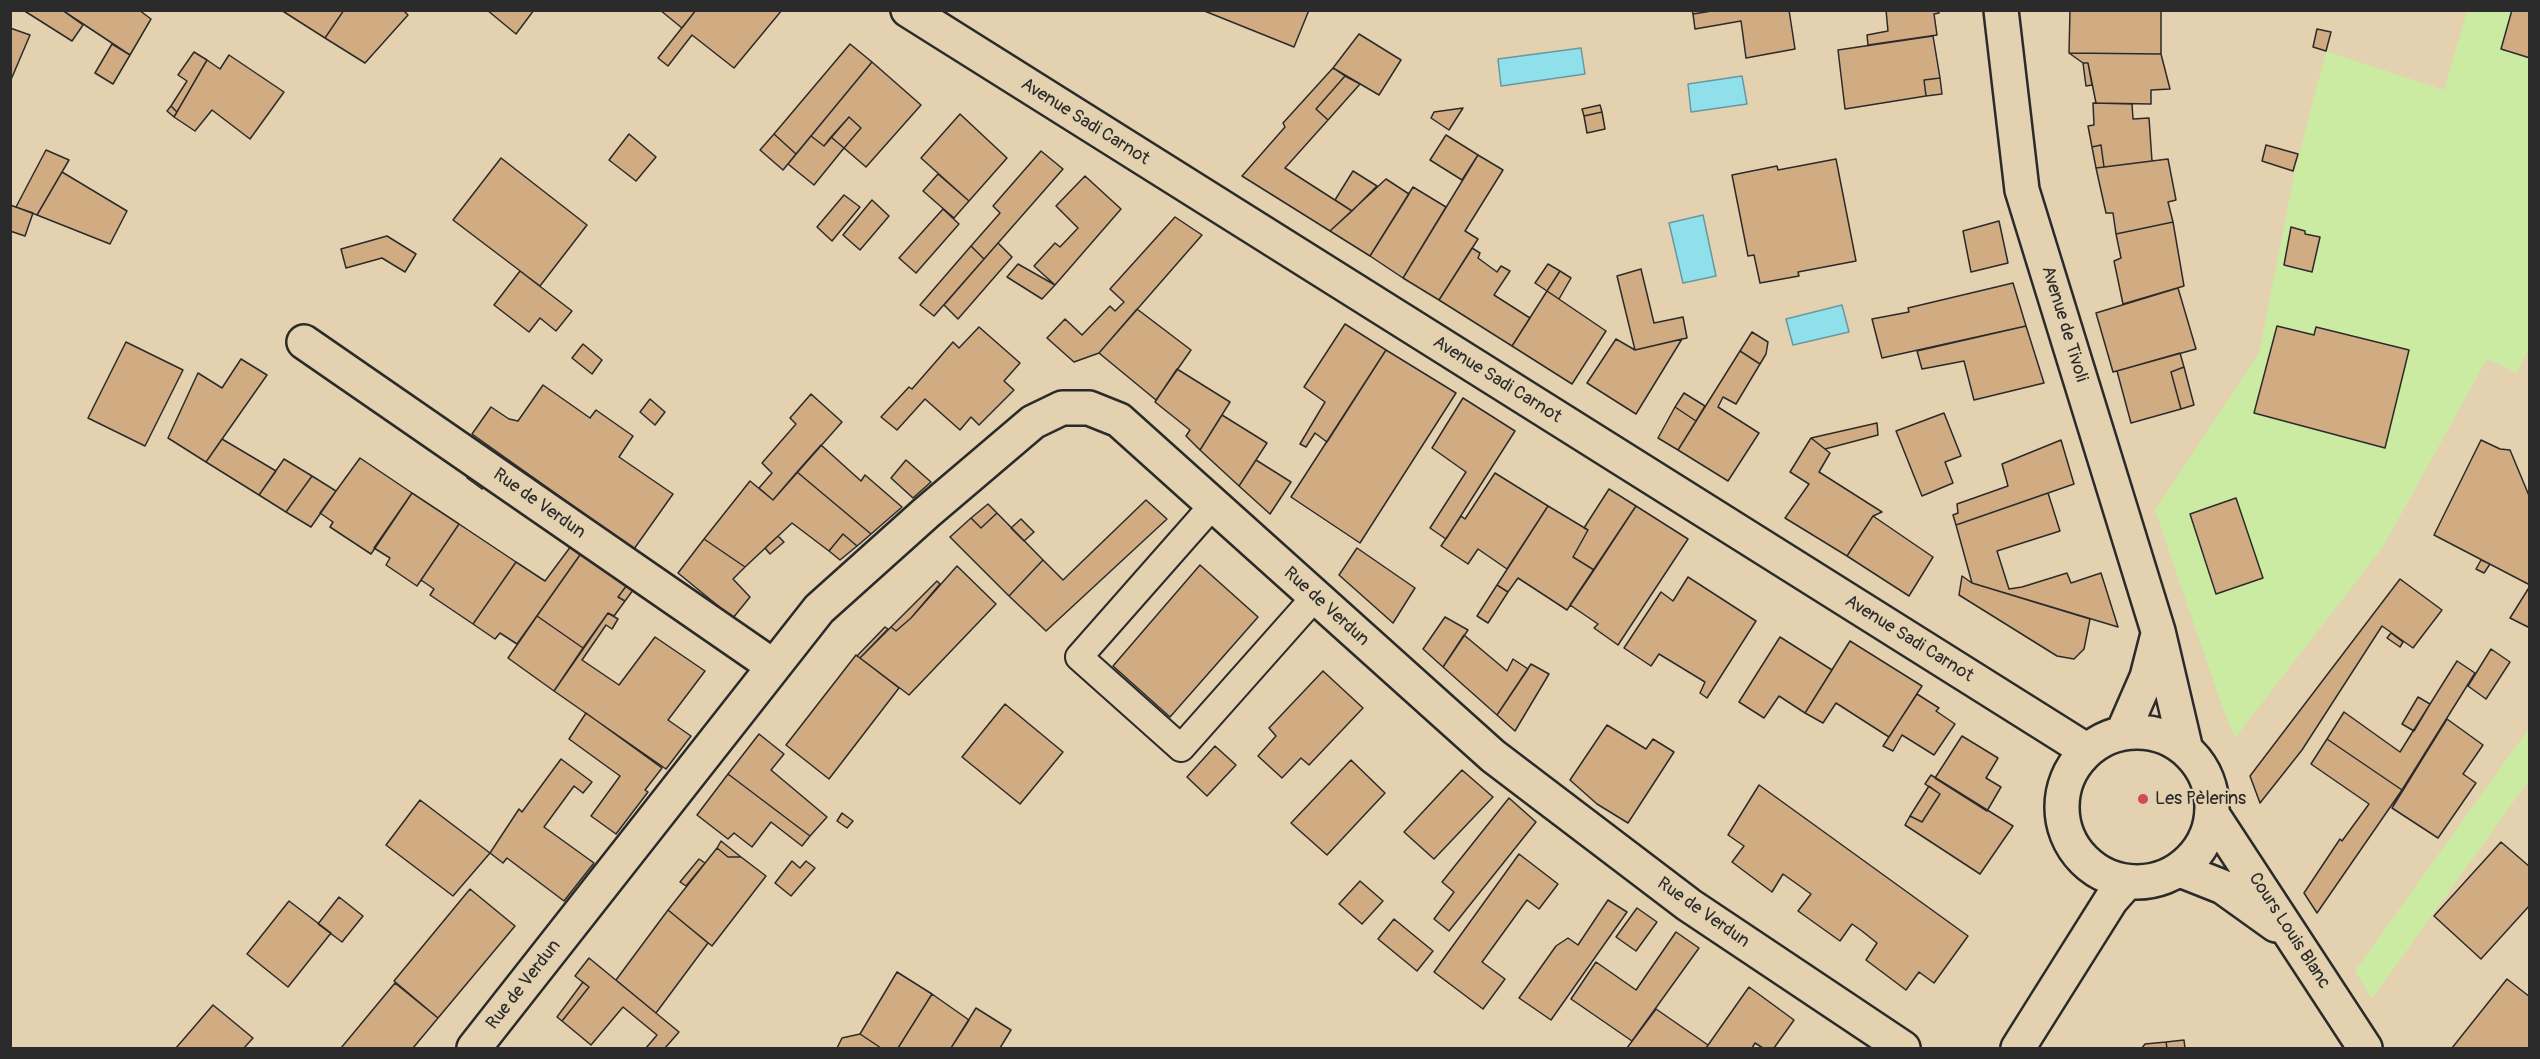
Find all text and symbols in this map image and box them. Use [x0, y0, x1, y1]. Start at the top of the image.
street label: Avenue Sadi Carnot [1017, 74, 1153, 170]
street label: Avenue de Tivoli [2036, 263, 2092, 385]
street label: Avenue Sadi Carnot [1429, 332, 1565, 428]
street label: Rue de Verdun [489, 464, 589, 544]
street label: Rue de Verdun [1279, 563, 1373, 651]
street label: Avenue Sadi Carnot [1841, 591, 1977, 687]
place label: Les Pèlerins [2155, 788, 2246, 810]
marker: Les Pèlerins [2136, 792, 2150, 806]
street label: Cours Louis Blanc [2243, 869, 2335, 993]
street label: Rue de Verdun [1653, 873, 1753, 953]
street label: Rue de Verdun [482, 936, 566, 1034]

